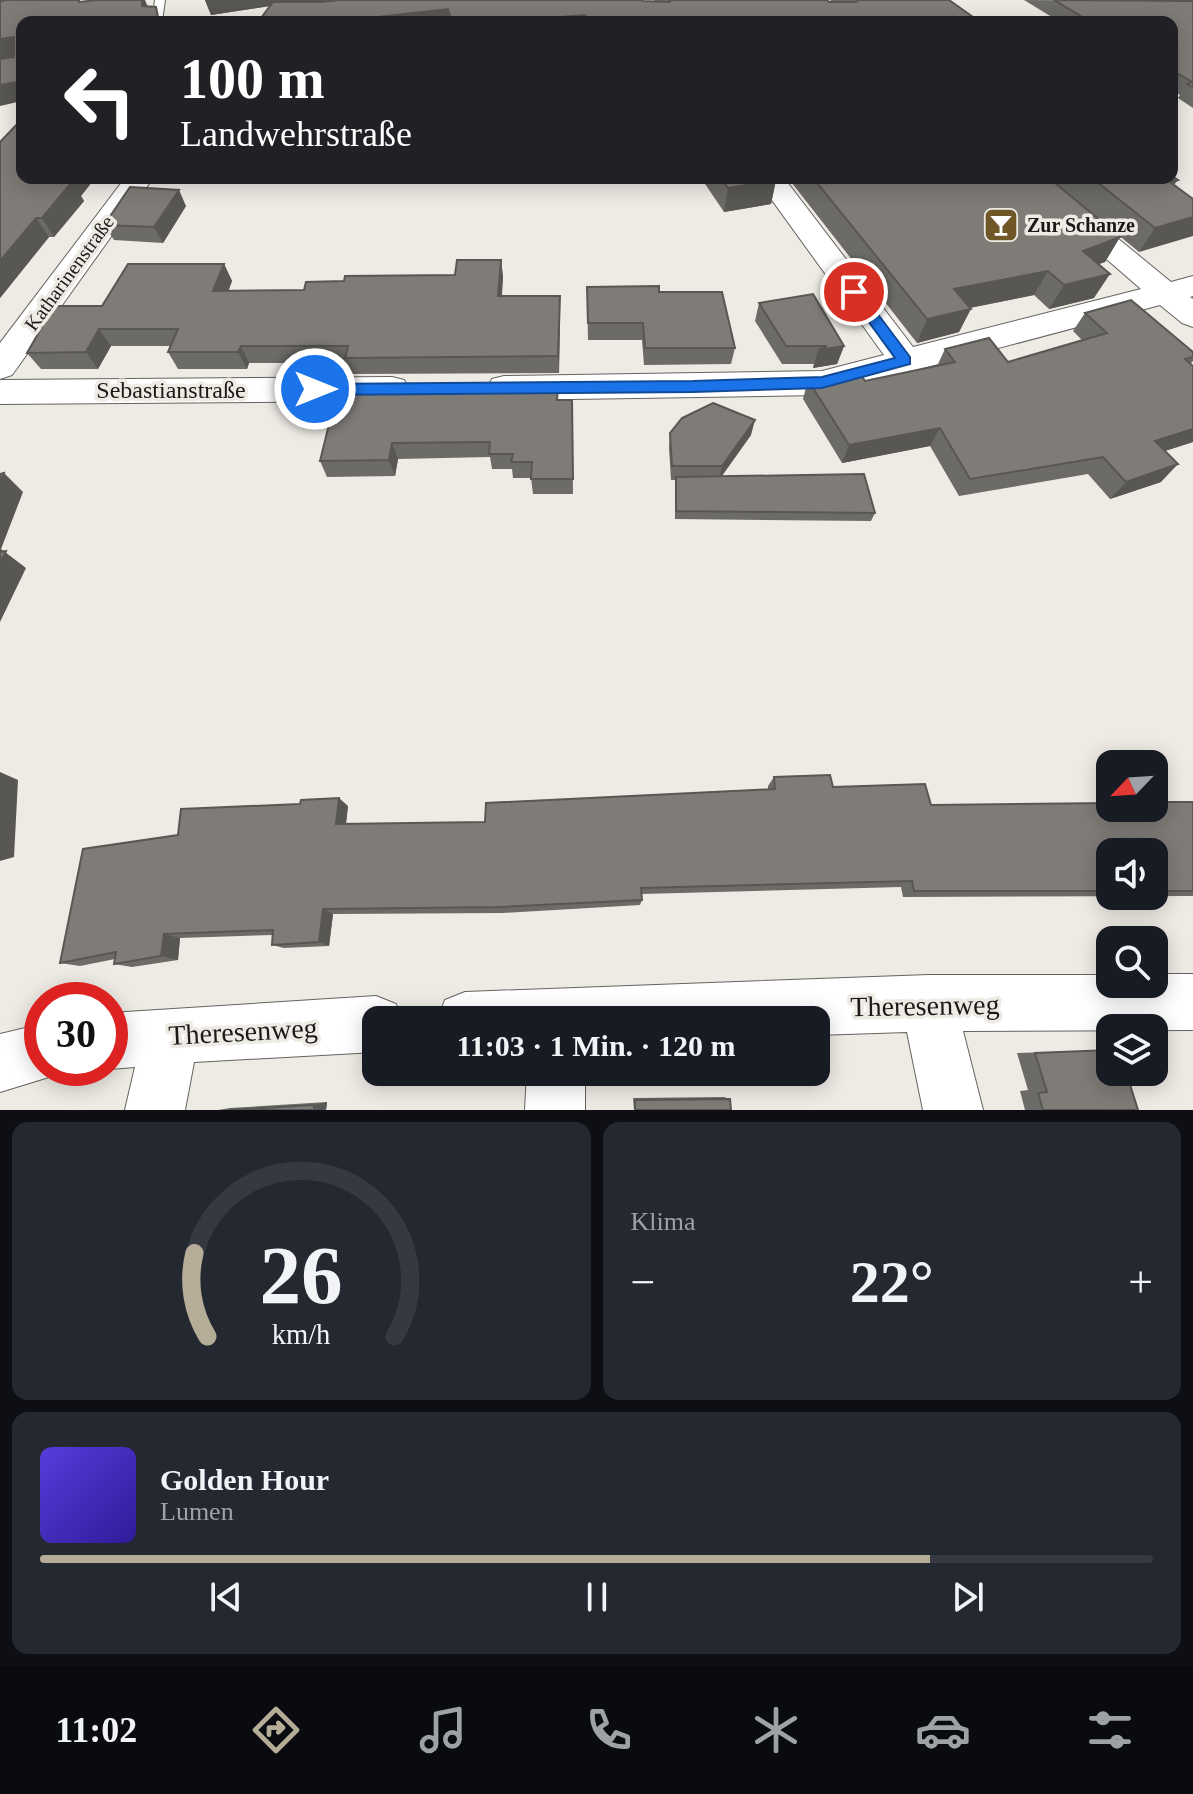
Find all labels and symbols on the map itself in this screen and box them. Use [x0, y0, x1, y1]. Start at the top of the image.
bar icon: Zur Schanze [982, 206, 1020, 244]
street label: Katharinenstraße [20, 211, 118, 335]
place label: Zur Schanze [1027, 214, 1135, 236]
pin [820, 258, 888, 326]
position arrow [273, 347, 357, 431]
street label: Sebastianstraße [96, 377, 246, 403]
north arrow [1096, 750, 1168, 822]
speed limit sign: 30 [24, 982, 128, 1086]
street label: Theresenweg [850, 989, 1000, 1022]
street label: Theresenweg [168, 1012, 318, 1051]

